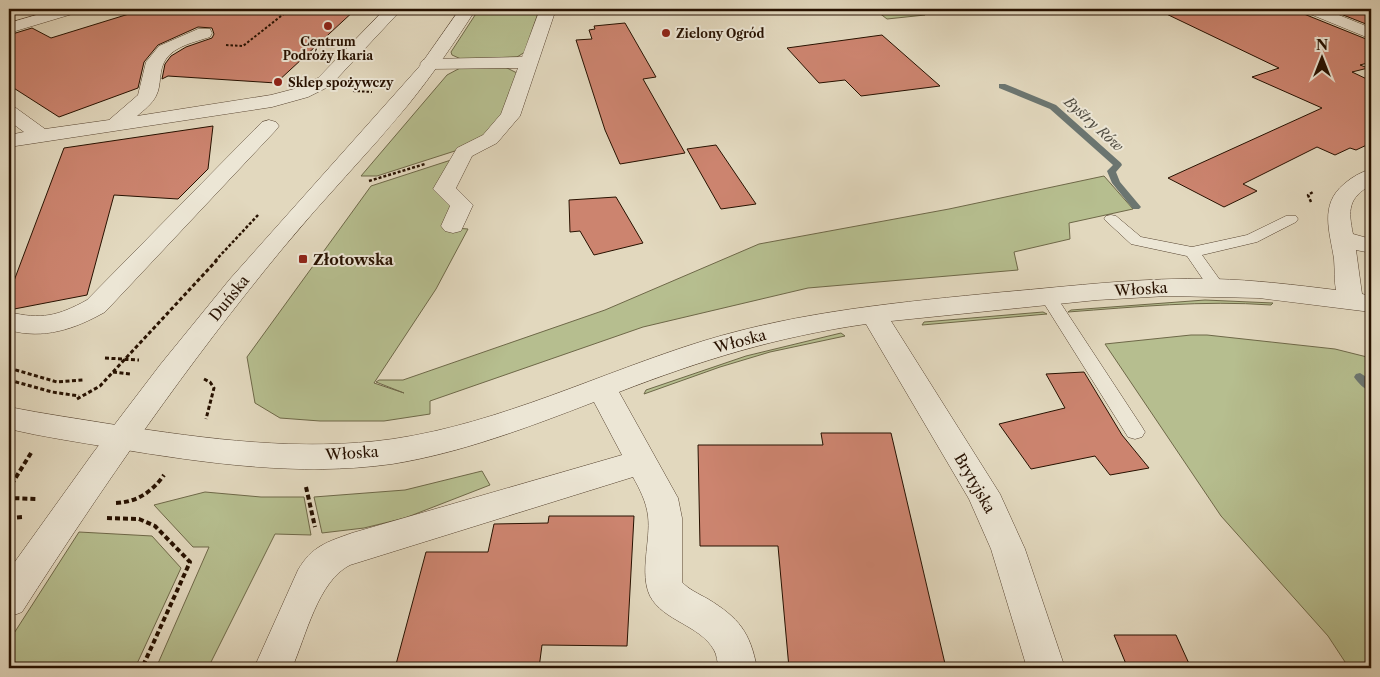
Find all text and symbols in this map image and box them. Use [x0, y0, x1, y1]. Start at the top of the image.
marker: Centrum Podróży Ikaria [322, 20, 334, 32]
place label: Zielony Ogród [676, 26, 764, 41]
marker: Zielony Ogród [660, 27, 672, 39]
north arrow [1298, 32, 1348, 82]
place label: Centrum Podróży Ikaria [283, 34, 374, 63]
text: N [1316, 36, 1328, 54]
place label: Sklep spożywczy [288, 75, 394, 90]
marker: Sklep spożywczy [272, 76, 284, 88]
water label: Bystry Rów [1060, 92, 1128, 156]
place label: Złotowska [313, 250, 394, 269]
marker: Złotowska [297, 253, 309, 265]
street label: Duńska [205, 271, 253, 325]
street label: Włoska [1113, 278, 1168, 300]
street label: Włoska [711, 325, 768, 357]
street label: Włoska [324, 442, 379, 464]
street label: Brytyjska [950, 450, 1000, 516]

